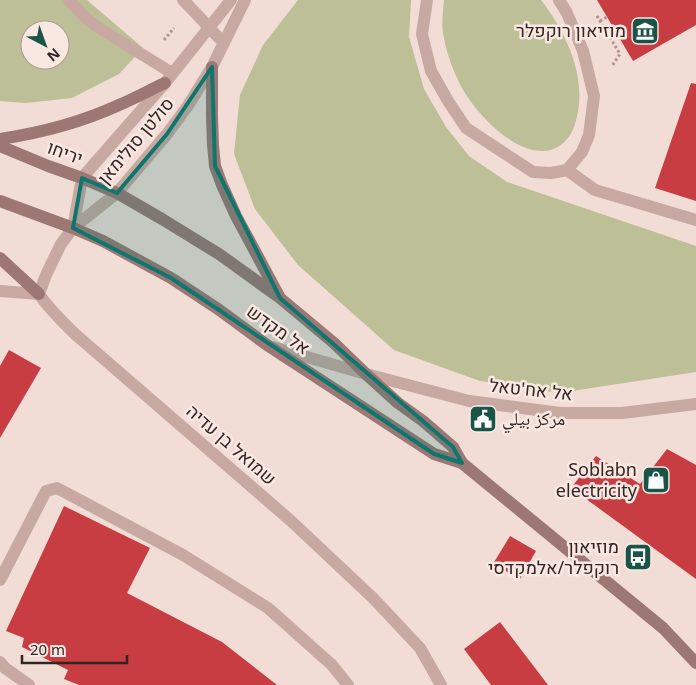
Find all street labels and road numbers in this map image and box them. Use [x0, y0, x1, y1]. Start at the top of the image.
street label: סולטן סולימאן [92, 92, 179, 189]
street label: יריחו [44, 135, 86, 169]
street label: אל מקדש [242, 299, 315, 360]
street label: אל אח'טאל [488, 373, 574, 405]
street label: שמואל בן עדיה [182, 399, 282, 490]

